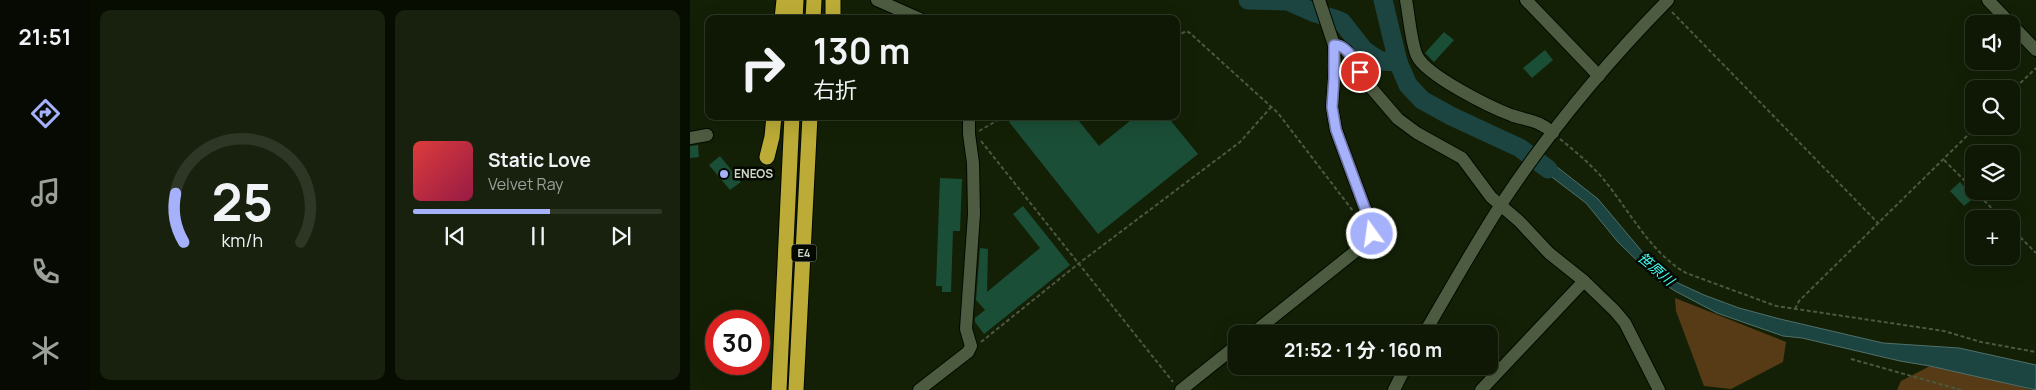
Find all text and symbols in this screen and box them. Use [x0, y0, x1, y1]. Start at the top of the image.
map controls [1965, 15, 2020, 265]
button: sound [1965, 15, 2020, 70]
text: 21:51 [19, 22, 71, 52]
text: 130 m [813, 27, 910, 75]
icon: right [730, 35, 795, 100]
pin [1339, 51, 1381, 93]
icon: arrive [1346, 58, 1374, 86]
text: 右折 [813, 75, 857, 105]
button: search [1965, 80, 2020, 135]
icon: directions [28, 96, 63, 131]
button: layers [1965, 145, 2020, 200]
text: Static Love [488, 147, 591, 173]
place label: ENEOS [734, 165, 773, 182]
text: 25 [212, 166, 273, 237]
marker: ENEOS [718, 168, 730, 180]
text: Velvet Ray [488, 173, 564, 195]
icon: music [28, 175, 63, 210]
position arrow [1345, 207, 1397, 259]
button: + [1965, 210, 2020, 265]
icon: previous [441, 222, 469, 250]
icon: pause [524, 222, 552, 250]
icon: next [607, 222, 635, 250]
text: km/h [222, 228, 263, 252]
road number: E4 [792, 244, 816, 262]
water label: 笹原川 [1634, 248, 1680, 291]
icon: phone [28, 254, 63, 289]
speed limit sign: 30 [705, 310, 770, 375]
icon: climate [28, 333, 63, 368]
text: 21:52 · 1 分 · 160 m [1284, 337, 1442, 363]

